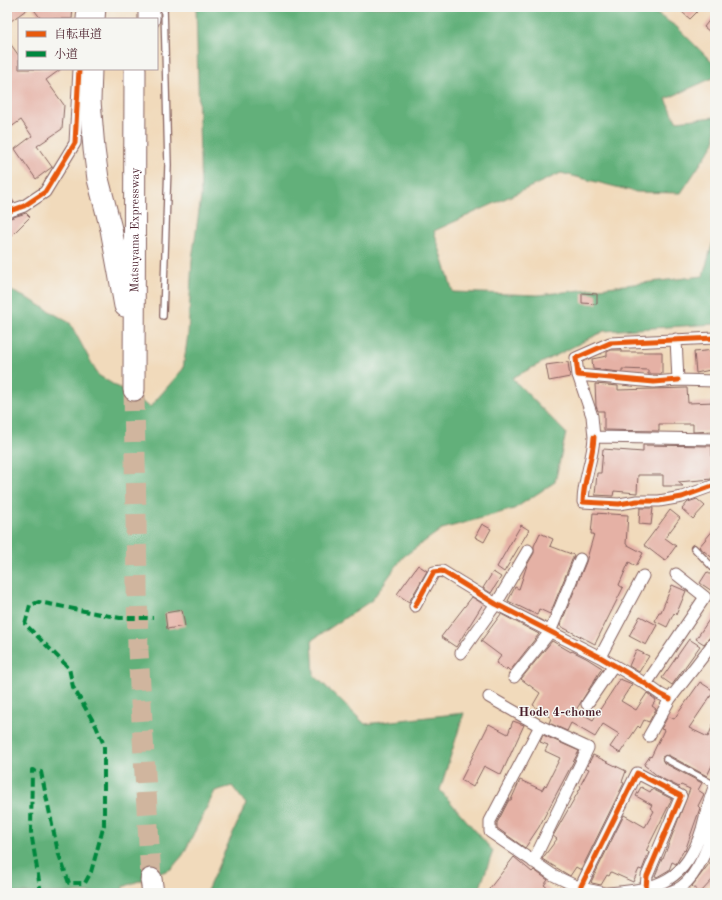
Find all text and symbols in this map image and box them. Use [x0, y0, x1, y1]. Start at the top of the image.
legend [18, 18, 158, 70]
text: 自転車道 [54, 27, 102, 41]
text: 小道 [54, 47, 78, 61]
street label: Matsuyama Expressway [129, 167, 142, 293]
district label: Hode 4-chome [519, 706, 601, 719]

